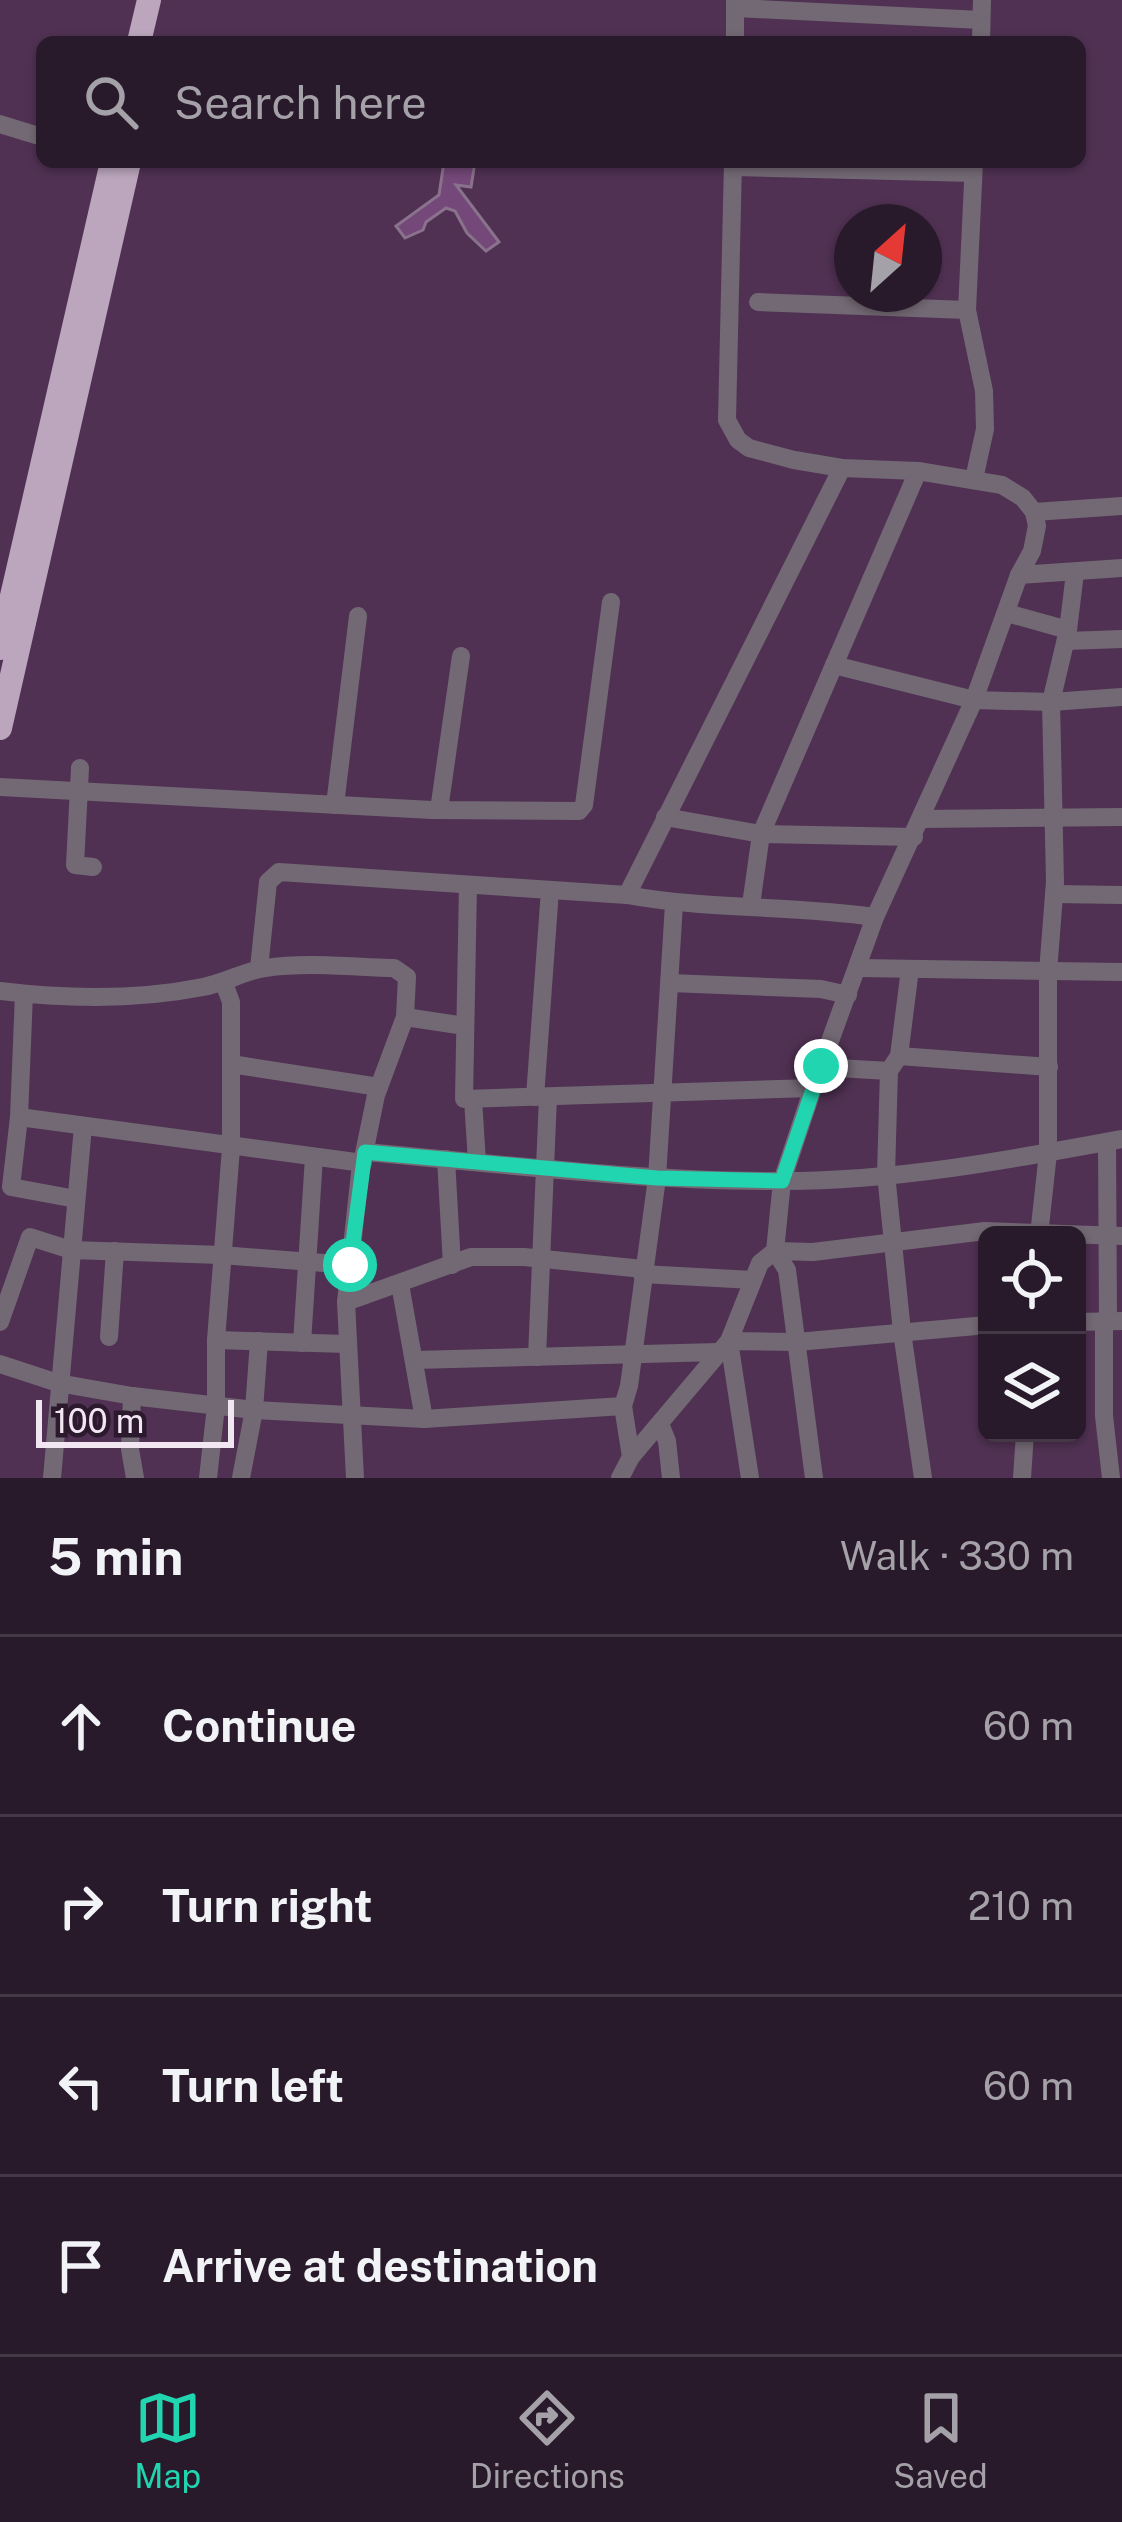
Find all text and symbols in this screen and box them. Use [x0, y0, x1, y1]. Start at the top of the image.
search box [36, 36, 1086, 168]
icon: search [78, 69, 144, 135]
text: Search here [174, 76, 427, 129]
north arrow [834, 204, 942, 312]
route end [794, 1039, 848, 1093]
map controls [978, 1226, 1086, 1442]
button: locate [978, 1226, 1086, 1334]
route start [323, 1238, 377, 1292]
button: layers [978, 1334, 1086, 1442]
scale bar [36, 1394, 234, 1447]
text: 100 m [54, 1402, 144, 1440]
text: 5 min [48, 1527, 184, 1586]
text: Walk · 330 m [840, 1533, 1074, 1579]
icon: ahead [48, 1693, 114, 1759]
text: Continue [162, 1699, 356, 1752]
text: 60 m [983, 1703, 1074, 1749]
icon: right [48, 1873, 114, 1939]
text: Turn right [162, 1879, 373, 1932]
text: 210 m [968, 1883, 1074, 1929]
icon: left [48, 2053, 114, 2119]
text: Turn left [162, 2059, 344, 2112]
text: 60 m [983, 2063, 1074, 2109]
icon: arrive [48, 2233, 114, 2299]
text: Arrive at destination [162, 2239, 598, 2292]
tab: Map [134, 2385, 201, 2495]
tab: Directions [470, 2385, 625, 2495]
tab: Saved [893, 2385, 988, 2495]

